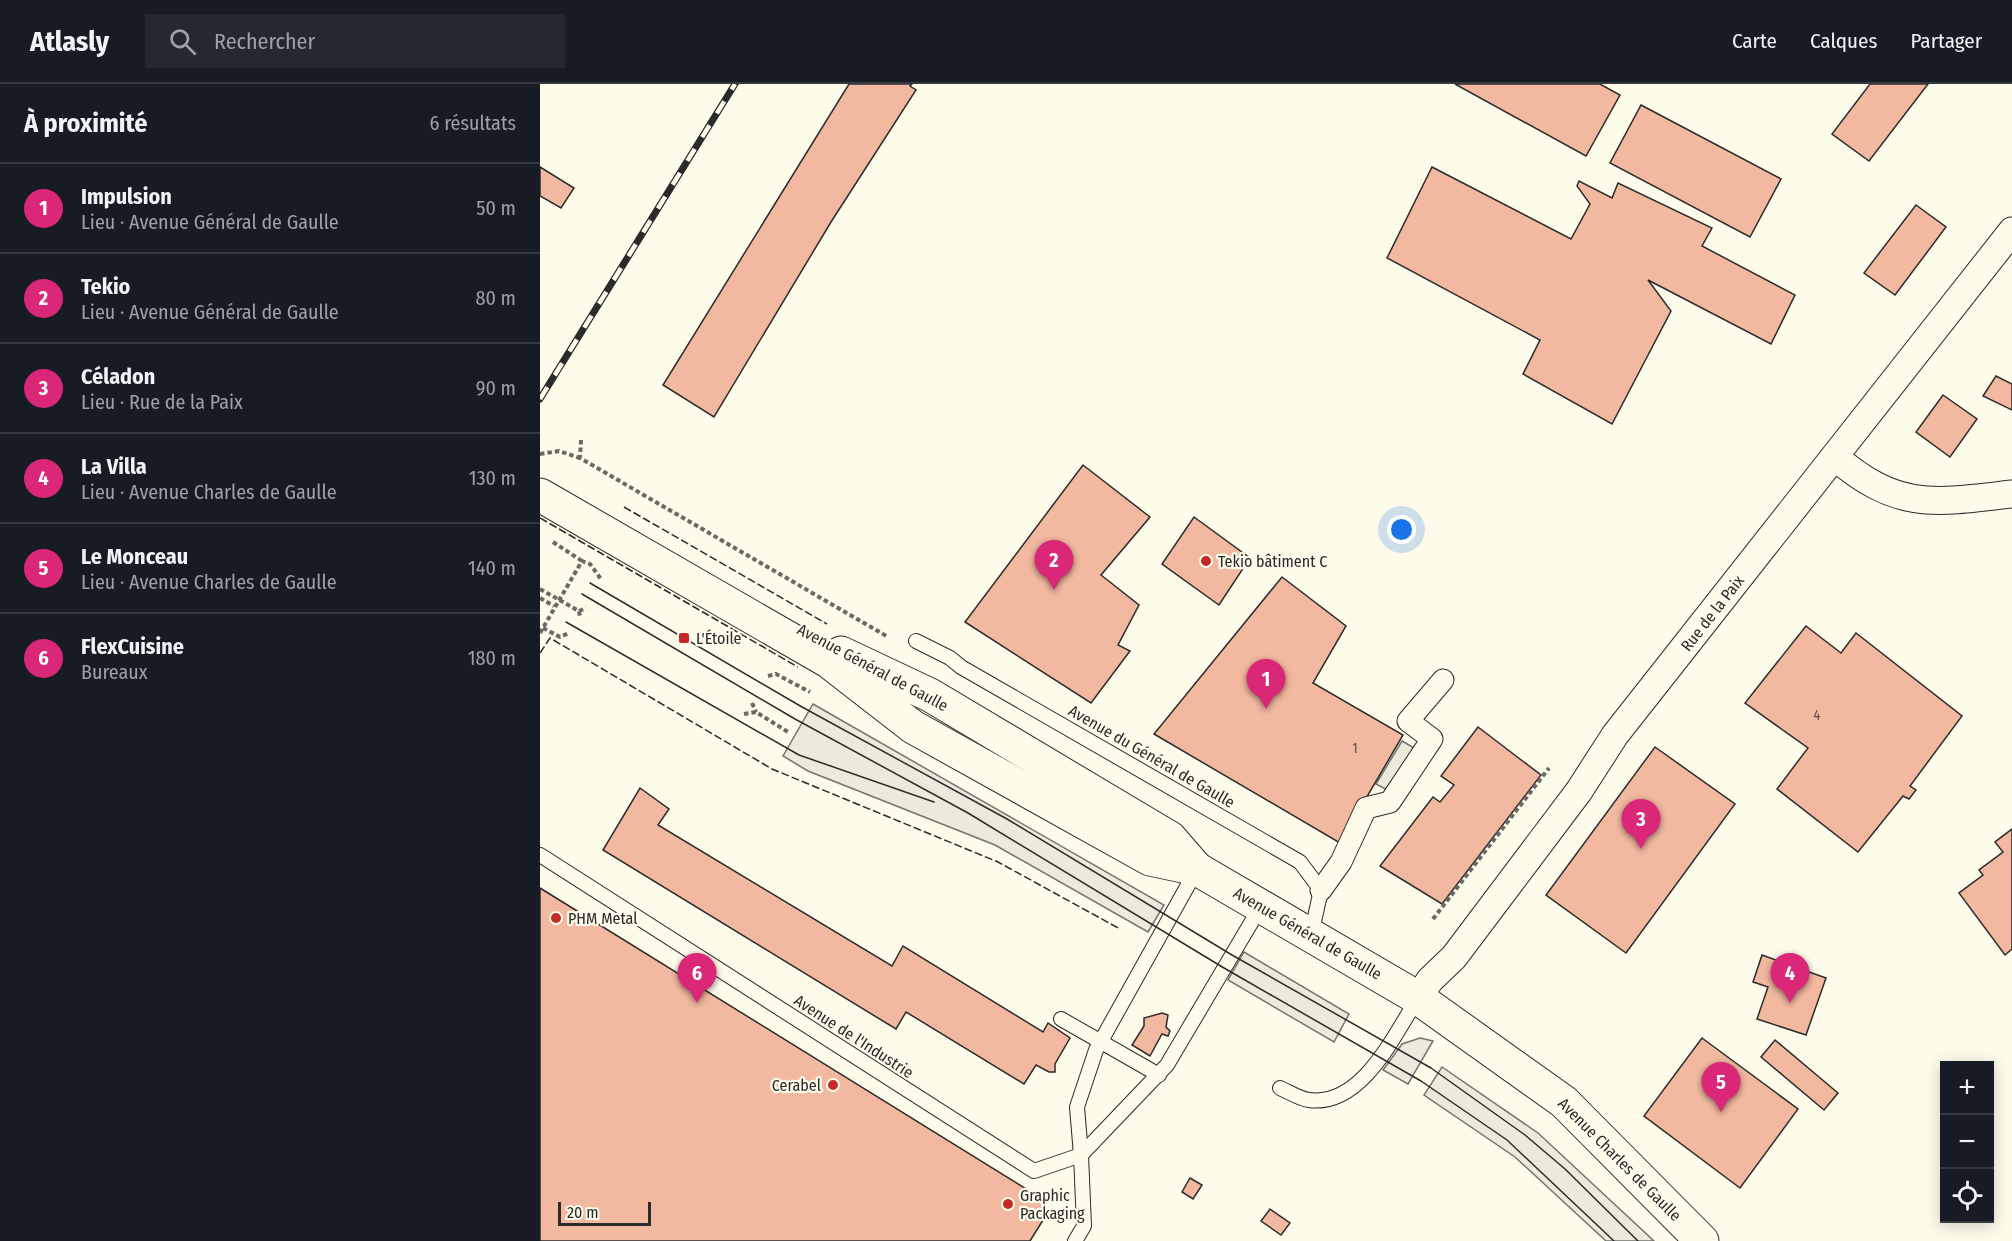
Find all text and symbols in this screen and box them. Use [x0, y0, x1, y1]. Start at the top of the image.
search box [145, 14, 565, 68]
text: Atlasly [30, 25, 109, 58]
icon: search [166, 25, 199, 58]
text: Rechercher [214, 28, 315, 55]
text: Carte [1732, 28, 1777, 54]
text: Calques [1810, 28, 1877, 54]
text: Partager [1910, 28, 1982, 54]
text: À proximité [24, 108, 147, 139]
text: 6 résultats [430, 111, 516, 135]
text: Impulsion [81, 183, 172, 210]
text: 1 [39, 196, 48, 220]
text: 50 m [476, 196, 516, 220]
text: Lieu · Avenue Général de Gaulle [81, 210, 339, 234]
text: Tekio [81, 273, 130, 300]
text: 2 [39, 286, 48, 310]
text: 80 m [476, 286, 516, 310]
text: Lieu · Avenue Général de Gaulle [81, 300, 339, 324]
text: Céladon [81, 363, 155, 390]
text: 3 [39, 376, 48, 400]
text: 90 m [476, 376, 516, 400]
text: Lieu · Rue de la Paix [81, 390, 243, 414]
text: La Villa [81, 453, 147, 480]
text: 4 [38, 466, 49, 490]
text: 130 m [469, 466, 516, 490]
text: Lieu · Avenue Charles de Gaulle [81, 480, 337, 504]
your location [1387, 515, 1416, 544]
pin: 2 [1034, 540, 1074, 590]
text: Le Monceau [81, 543, 188, 570]
place label: Tekio bâtiment C [1218, 552, 1327, 571]
marker: Tekio bâtiment C [1199, 554, 1213, 568]
text: 5 [39, 556, 48, 580]
text: 140 m [468, 556, 516, 580]
text: Lieu · Avenue Charles de Gaulle [81, 570, 337, 594]
street label: Rue de la Paix [1677, 572, 1748, 655]
street label: Avenue Général de Gaulle [794, 620, 951, 715]
place label: L'Étoile [696, 629, 742, 648]
marker: L'Étoile [677, 631, 691, 645]
text: FlexCuisine [81, 633, 184, 660]
text: 6 [38, 646, 49, 670]
text: 180 m [468, 646, 516, 670]
text: Bureaux [81, 660, 148, 684]
pin: 1 [1246, 660, 1286, 709]
street label: Avenue du Général de Gaulle [1065, 701, 1238, 812]
house number: 4 [1814, 707, 1821, 724]
house number: 1 [1352, 740, 1358, 757]
pin: 3 [1622, 800, 1660, 849]
street label: Avenue Général de Gaulle [1230, 883, 1385, 984]
place label: PHM Metal [568, 909, 638, 928]
marker: PHM Metal [549, 911, 563, 925]
pin: 6 [678, 954, 716, 1003]
pin: 4 [1770, 954, 1810, 1003]
street label: Avenue de l'Industrie [790, 991, 917, 1082]
map controls [1940, 1061, 1994, 1223]
button: + [1940, 1061, 1994, 1115]
pin: 5 [1702, 1062, 1740, 1112]
place label: Cerabel [772, 1076, 821, 1095]
marker: Cerabel [826, 1078, 840, 1092]
street label: Avenue Charles de Gaulle [1554, 1094, 1685, 1225]
button: − [1940, 1115, 1994, 1169]
button: locate [1940, 1169, 1994, 1223]
place label: Graphic Packaging [1020, 1186, 1085, 1223]
marker: Graphic Packaging [1001, 1197, 1015, 1211]
scale bar [558, 1199, 651, 1226]
text: 20 m [567, 1203, 598, 1222]

